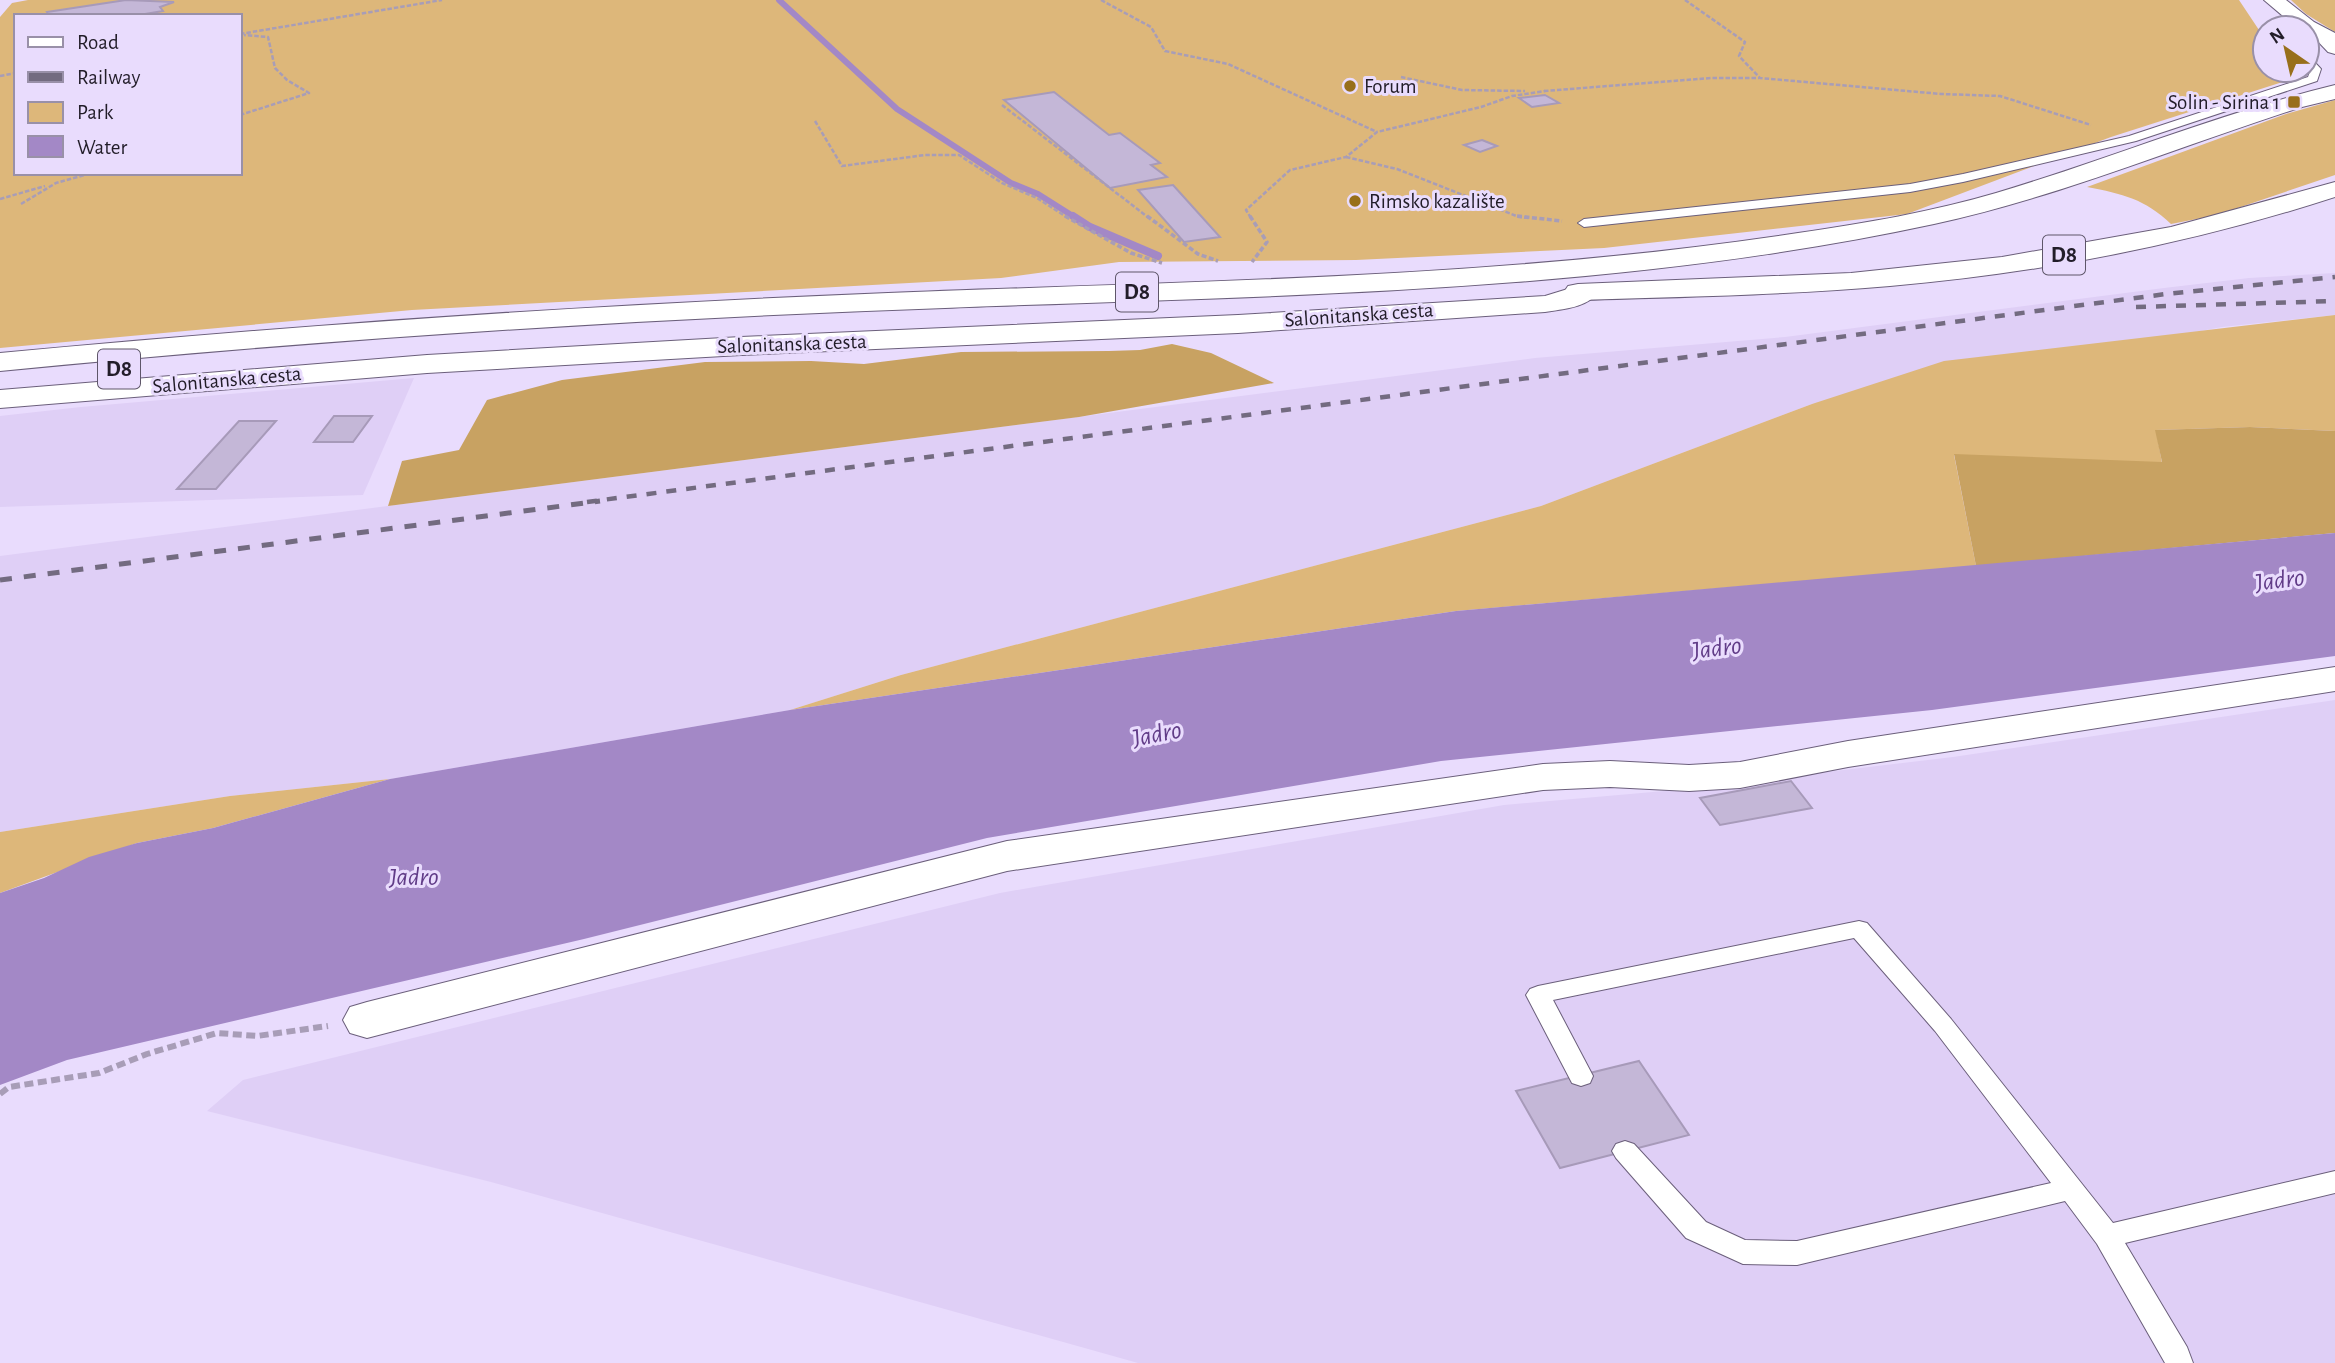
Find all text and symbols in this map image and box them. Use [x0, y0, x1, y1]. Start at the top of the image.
legend [14, 14, 242, 175]
north arrow [2251, 14, 2321, 84]
text: N [2267, 25, 2288, 48]
text: Road [77, 32, 119, 53]
text: Railway [77, 67, 140, 88]
place label: Forum [1364, 76, 1417, 97]
marker: Forum [1342, 78, 1358, 94]
place label: Solin - Sirina 1 [2168, 92, 2280, 113]
marker: Solin - Sirina 1 [2286, 94, 2302, 110]
text: Park [77, 102, 114, 123]
text: Water [77, 137, 127, 158]
place label: Rimsko kazalište [1369, 191, 1505, 212]
marker: Rimsko kazalište [1347, 193, 1363, 209]
road number: D8 [2043, 236, 2085, 274]
road number: D8 [1116, 272, 1158, 312]
street label: Salonitanska cesta [1284, 299, 1435, 331]
street label: Salonitanska cesta [717, 331, 867, 357]
road number: D8 [98, 350, 140, 388]
street label: Salonitanska cesta [152, 363, 303, 397]
water label: Jadro [2253, 564, 2306, 596]
water label: Jadro [1690, 632, 1743, 664]
water label: Jadro [1129, 717, 1184, 752]
water label: Jadro [388, 864, 439, 890]

